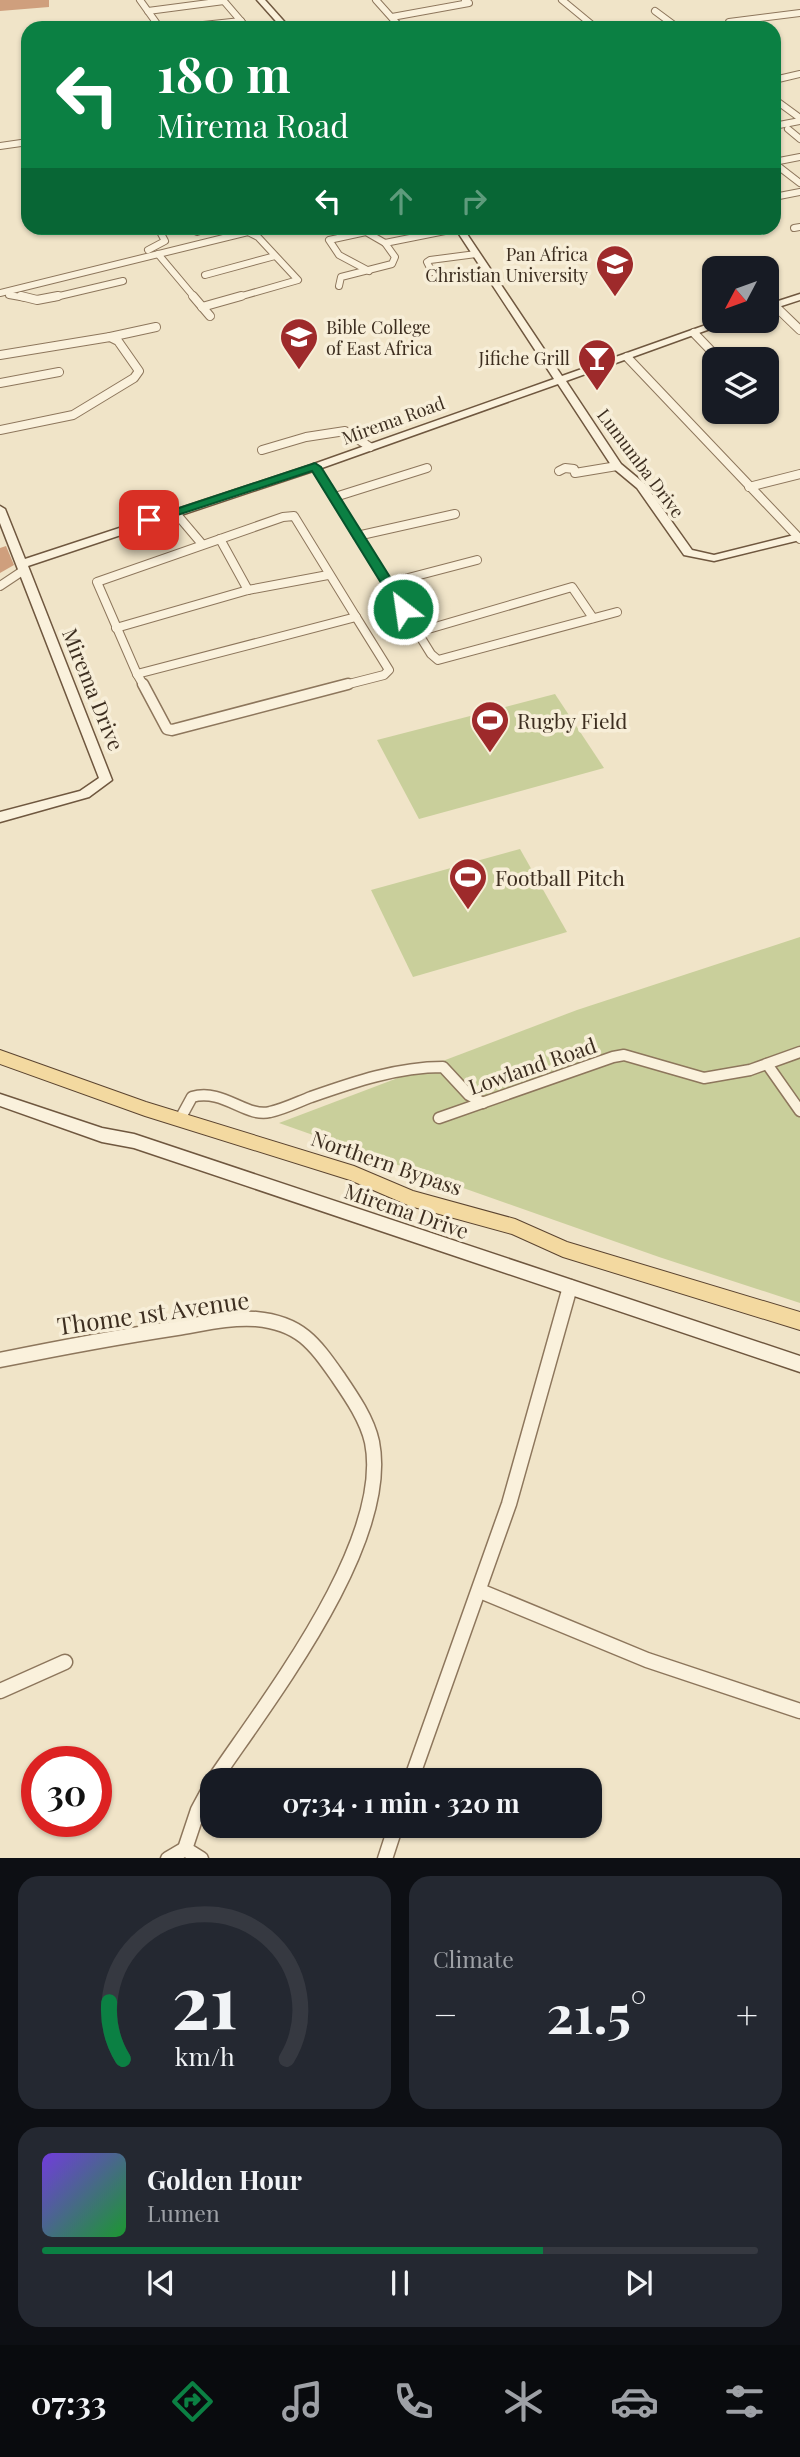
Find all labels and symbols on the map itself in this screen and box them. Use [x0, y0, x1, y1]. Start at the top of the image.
place label: Pan Africa Christian University [425, 242, 588, 287]
school or university icon: Pan Africa Christian University [594, 243, 636, 298]
north arrow [702, 256, 779, 332]
place label: Bible College of East Africa [326, 315, 433, 360]
school or university icon: Bible College of East Africa [278, 316, 320, 371]
bar icon: Jifiche Grill [576, 337, 618, 392]
place label: Jifiche Grill [478, 346, 570, 370]
street label: Mirema Road [338, 390, 448, 450]
street label: Lumumba Drive [592, 404, 690, 522]
pin [119, 490, 179, 550]
position arrow [366, 572, 440, 646]
street label: Mirema Drive [57, 624, 131, 754]
sports icon: Rugby Field [469, 699, 511, 754]
place label: Rugby Field [517, 706, 628, 734]
sports icon: Football Pitch [447, 856, 489, 911]
place label: Football Pitch [495, 863, 625, 891]
street label: Lowland Road [464, 1030, 600, 1100]
street label: Northern Bypass [308, 1123, 466, 1201]
street label: Mirema Drive [341, 1176, 473, 1244]
street label: Thome 1st Avenue [55, 1283, 251, 1341]
speed limit sign: 30 [21, 1746, 112, 1837]

